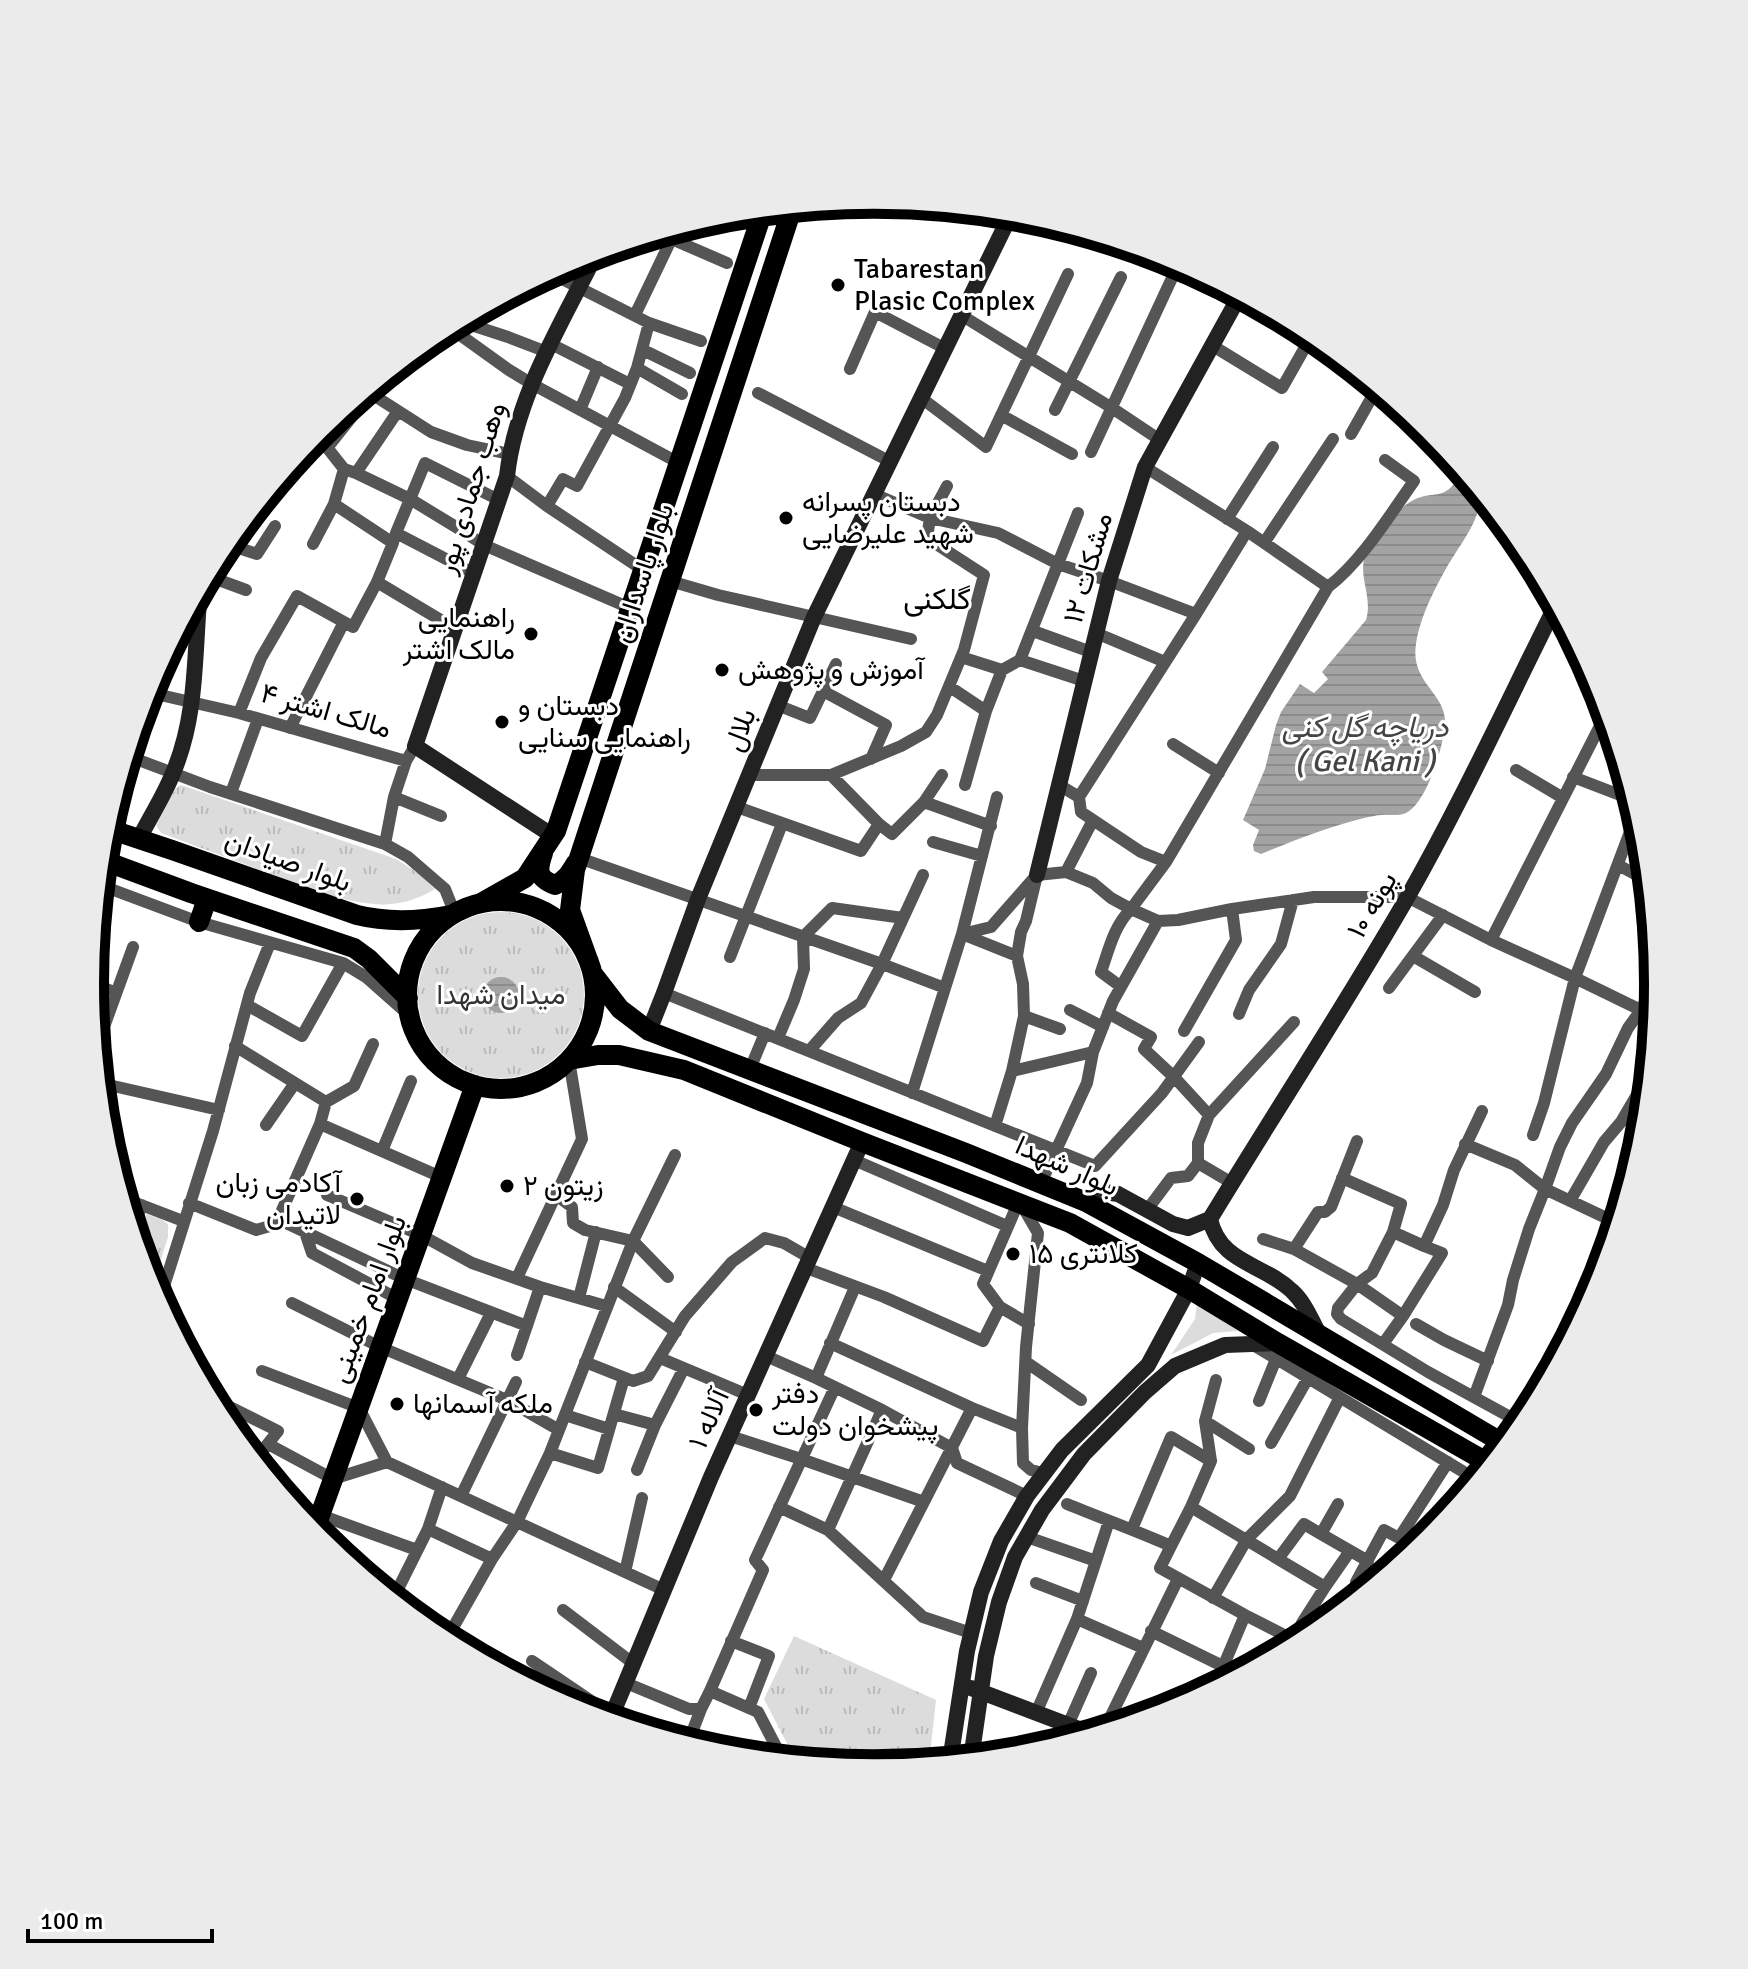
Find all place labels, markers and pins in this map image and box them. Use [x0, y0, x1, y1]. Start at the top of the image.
place label: Tabarestan Plasic Complex [854, 252, 1035, 318]
marker: Tabarestan Plasic Complex [829, 276, 847, 294]
place label: دبستان پسرانه شهید علیرضایی [802, 485, 974, 551]
marker: دبستان پسرانه شهید علیرضایی [777, 509, 795, 527]
place label: راهنمایی مالک اشتر [402, 601, 515, 667]
marker: راهنمایی مالک اشتر [522, 625, 540, 643]
place label: آموزش و پژوهش [738, 653, 926, 688]
marker: آموزش و پژوهش [713, 661, 731, 679]
place label: دبستان و راهنمایی سنایی [518, 689, 691, 755]
marker: دبستان و راهنمایی سنایی [493, 713, 511, 731]
place label: آکادمی زبان لاتیدان [216, 1166, 343, 1232]
place label: زیتون ۲ [523, 1169, 604, 1203]
marker: زیتون ۲ [498, 1177, 516, 1195]
marker: آکادمی زبان لاتیدان [348, 1190, 366, 1208]
place label: کلانتری ۱۵ [1029, 1237, 1138, 1271]
marker: کلانتری ۱۵ [1004, 1245, 1022, 1263]
place label: دفتر پیشخوان دولت [771, 1377, 939, 1444]
place label: ملکه آسمانها [413, 1387, 553, 1421]
marker: ملکه آسمانها [388, 1395, 406, 1413]
marker: دفتر پیشخوان دولت [747, 1401, 765, 1419]

